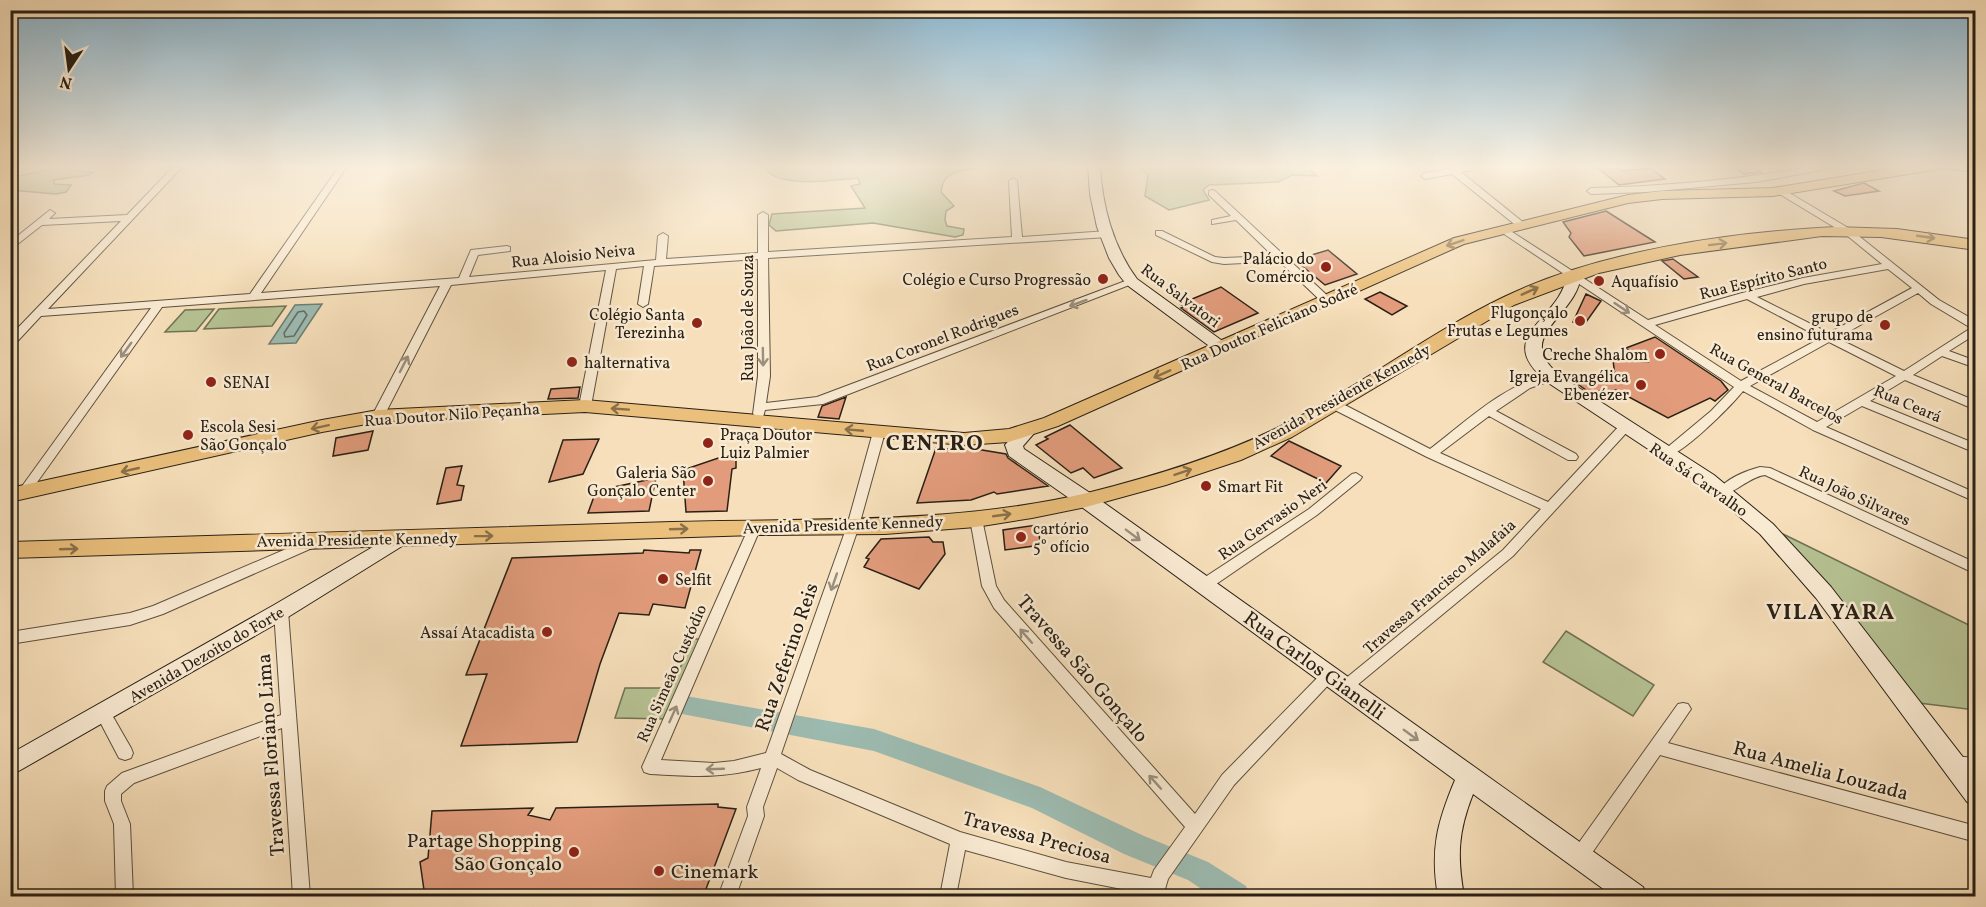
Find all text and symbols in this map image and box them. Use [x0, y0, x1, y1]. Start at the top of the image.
north arrow [39, 39, 99, 99]
text: N [58, 70, 74, 94]
one-way arrow [1916, 232, 1935, 243]
one-way arrow [1446, 238, 1465, 249]
one-way arrow [1708, 238, 1728, 249]
street label: Rua Aloisio Neiva [510, 240, 636, 274]
place label: Palácio do Comércio [1243, 249, 1314, 289]
street label: Rua Espírito Santo [1697, 253, 1830, 306]
street label: Rua João de Souza [738, 255, 760, 381]
street label: Rua Salvatori [1135, 259, 1224, 334]
marker: Palácio do Comércio [1319, 260, 1333, 274]
place label: Colégio e Curso Progressão [902, 270, 1091, 292]
marker: Colégio e Curso Progressão [1096, 272, 1110, 286]
place label: Aquafísio [1611, 272, 1678, 294]
marker: Aquafísio [1592, 274, 1606, 288]
street label: Rua Doutor Feliciano Sodré [1178, 279, 1362, 377]
one-way arrow [1520, 285, 1538, 296]
one-way arrow [1069, 299, 1088, 310]
street label: Rua Coronel Rodrigues [863, 300, 1022, 378]
one-way arrow [1613, 302, 1630, 314]
place label: Flugonçalo Frutas e Legumes [1447, 303, 1568, 343]
place label: Colégio Santa Terezinha [589, 305, 685, 345]
place label: grupo de ensino futurama [1757, 307, 1873, 347]
marker: Flugonçalo Frutas e Legumes [1573, 314, 1587, 328]
marker: Colégio Santa Terezinha [690, 316, 704, 330]
marker: grupo de ensino futurama [1878, 318, 1892, 332]
street label: Avenida Presidente Kennedy [1249, 339, 1435, 456]
street label: Rua General Barcelos [1705, 339, 1847, 431]
one-way arrow [120, 342, 132, 358]
place label: Creche Shalom [1542, 345, 1648, 367]
one-way arrow [758, 346, 769, 366]
marker: Creche Shalom [1653, 347, 1667, 361]
place label: halternativa [584, 353, 670, 375]
marker: halternativa [565, 355, 579, 369]
one-way arrow [399, 356, 410, 374]
place label: Igreja Evangélica Ebenézer [1509, 367, 1629, 407]
one-way arrow [1154, 368, 1172, 380]
place label: SENAI [223, 373, 270, 395]
marker: SENAI [204, 375, 218, 389]
marker: Igreja Evangélica Ebenézer [1634, 378, 1648, 392]
street label: Rua Ceará [1870, 381, 1945, 429]
street label: Rua Doutor Nilo Peçanha [364, 399, 541, 433]
one-way arrow [611, 403, 631, 414]
place label: Escola Sesi São Gonçalo [200, 417, 287, 457]
one-way arrow [311, 422, 330, 433]
one-way arrow [845, 424, 865, 435]
place label: Praça Doutor Luiz Palmier [720, 425, 812, 465]
marker: Escola Sesi São Gonçalo [181, 428, 195, 442]
district label: CENTRO [886, 429, 984, 460]
marker: Praça Doutor Luiz Palmier [701, 436, 715, 450]
street label: Rua Sá Carvalho [1644, 438, 1751, 523]
street label: Rua João Silvares [1795, 461, 1914, 532]
place label: Galeria São Gonçalo Center [587, 463, 696, 503]
one-way arrow [121, 464, 140, 476]
one-way arrow [1173, 466, 1192, 477]
marker: Galeria São Gonçalo Center [701, 474, 715, 488]
street label: Rua Gervasio Neri [1214, 475, 1332, 566]
place label: Smart Fit [1218, 477, 1284, 499]
marker: Smart Fit [1199, 479, 1213, 493]
one-way arrow [991, 510, 1011, 521]
street label: Avenida Presidente Kennedy [742, 511, 944, 540]
street label: Travessa Francisco Malafaia [1359, 515, 1521, 660]
place label: cartório 5° ofício [1033, 519, 1090, 559]
one-way arrow [668, 523, 688, 535]
street label: Avenida Presidente Kennedy [257, 528, 458, 554]
one-way arrow [1125, 529, 1141, 541]
one-way arrow [473, 530, 493, 542]
marker: cartório 5° ofício [1014, 530, 1028, 544]
one-way arrow [58, 543, 78, 554]
place label: Selfit [675, 570, 712, 592]
marker: Selfit [656, 572, 670, 586]
one-way arrow [827, 572, 838, 591]
street label: Rua Zeferino Reis [749, 579, 826, 736]
street label: Travessa São Gonçalo [1009, 589, 1154, 749]
district label: VILA YARA [1766, 598, 1896, 629]
street label: Rua Simeão Custódio [633, 601, 713, 746]
street label: Avenida Dezoito do Forte [125, 602, 289, 709]
street label: Rua Carlos Gianelli [1237, 605, 1391, 728]
place label: Assaí Atacadista [420, 623, 535, 645]
marker: Assaí Atacadista [540, 625, 554, 639]
one-way arrow [1019, 629, 1033, 644]
street label: Travessa Floriano Lima [251, 652, 293, 857]
one-way arrow [668, 705, 679, 723]
one-way arrow [1402, 729, 1418, 741]
street label: Rua Amelia Louzada [1730, 735, 1911, 809]
one-way arrow [706, 763, 726, 775]
one-way arrow [1148, 774, 1162, 789]
street label: Travessa Preciosa [959, 806, 1114, 872]
place label: Partage Shopping São Gonçalo [407, 828, 562, 879]
marker: Partage Shopping São Gonçalo [567, 845, 581, 859]
place label: Cinemark [671, 859, 759, 887]
marker: Cinemark [652, 864, 666, 878]

